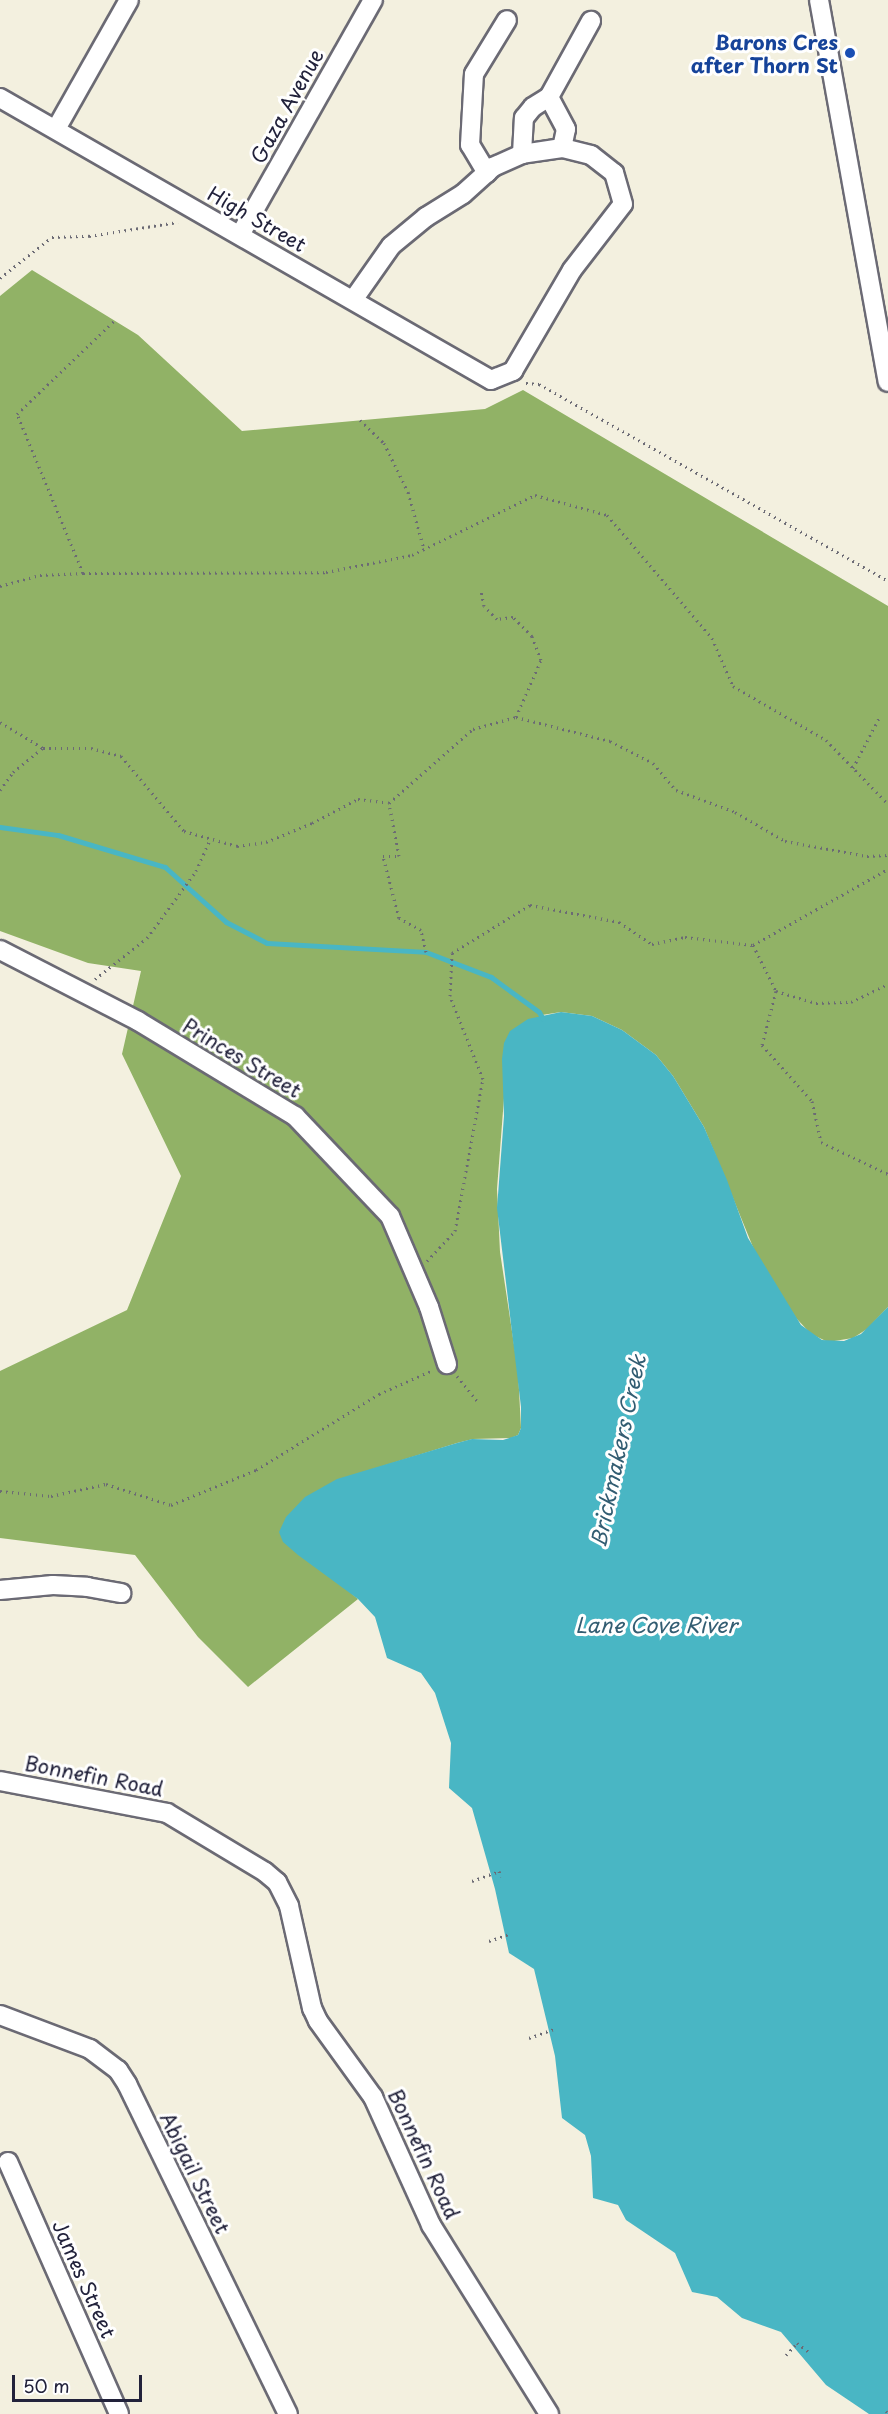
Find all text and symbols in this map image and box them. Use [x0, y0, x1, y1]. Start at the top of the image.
place label: Barons Cres after Thorn St [690, 30, 838, 77]
street label: Gaza Avenue [246, 45, 328, 167]
marker: Barons Cres after Thorn St [843, 46, 857, 60]
street label: High Street [203, 181, 311, 257]
street label: Princes Street [178, 1013, 306, 1103]
water label: Brickmakers Creek [584, 1352, 650, 1550]
water label: Lane Cove River [575, 1611, 737, 1637]
street label: Bonnefin Road [23, 1751, 165, 1801]
street label: Bonnefin Road [383, 2085, 465, 2223]
street label: Abigail Street [155, 2108, 235, 2238]
street label: James Street [47, 2216, 121, 2342]
scale bar [15, 2363, 146, 2401]
text: 50 m [23, 2372, 70, 2399]

